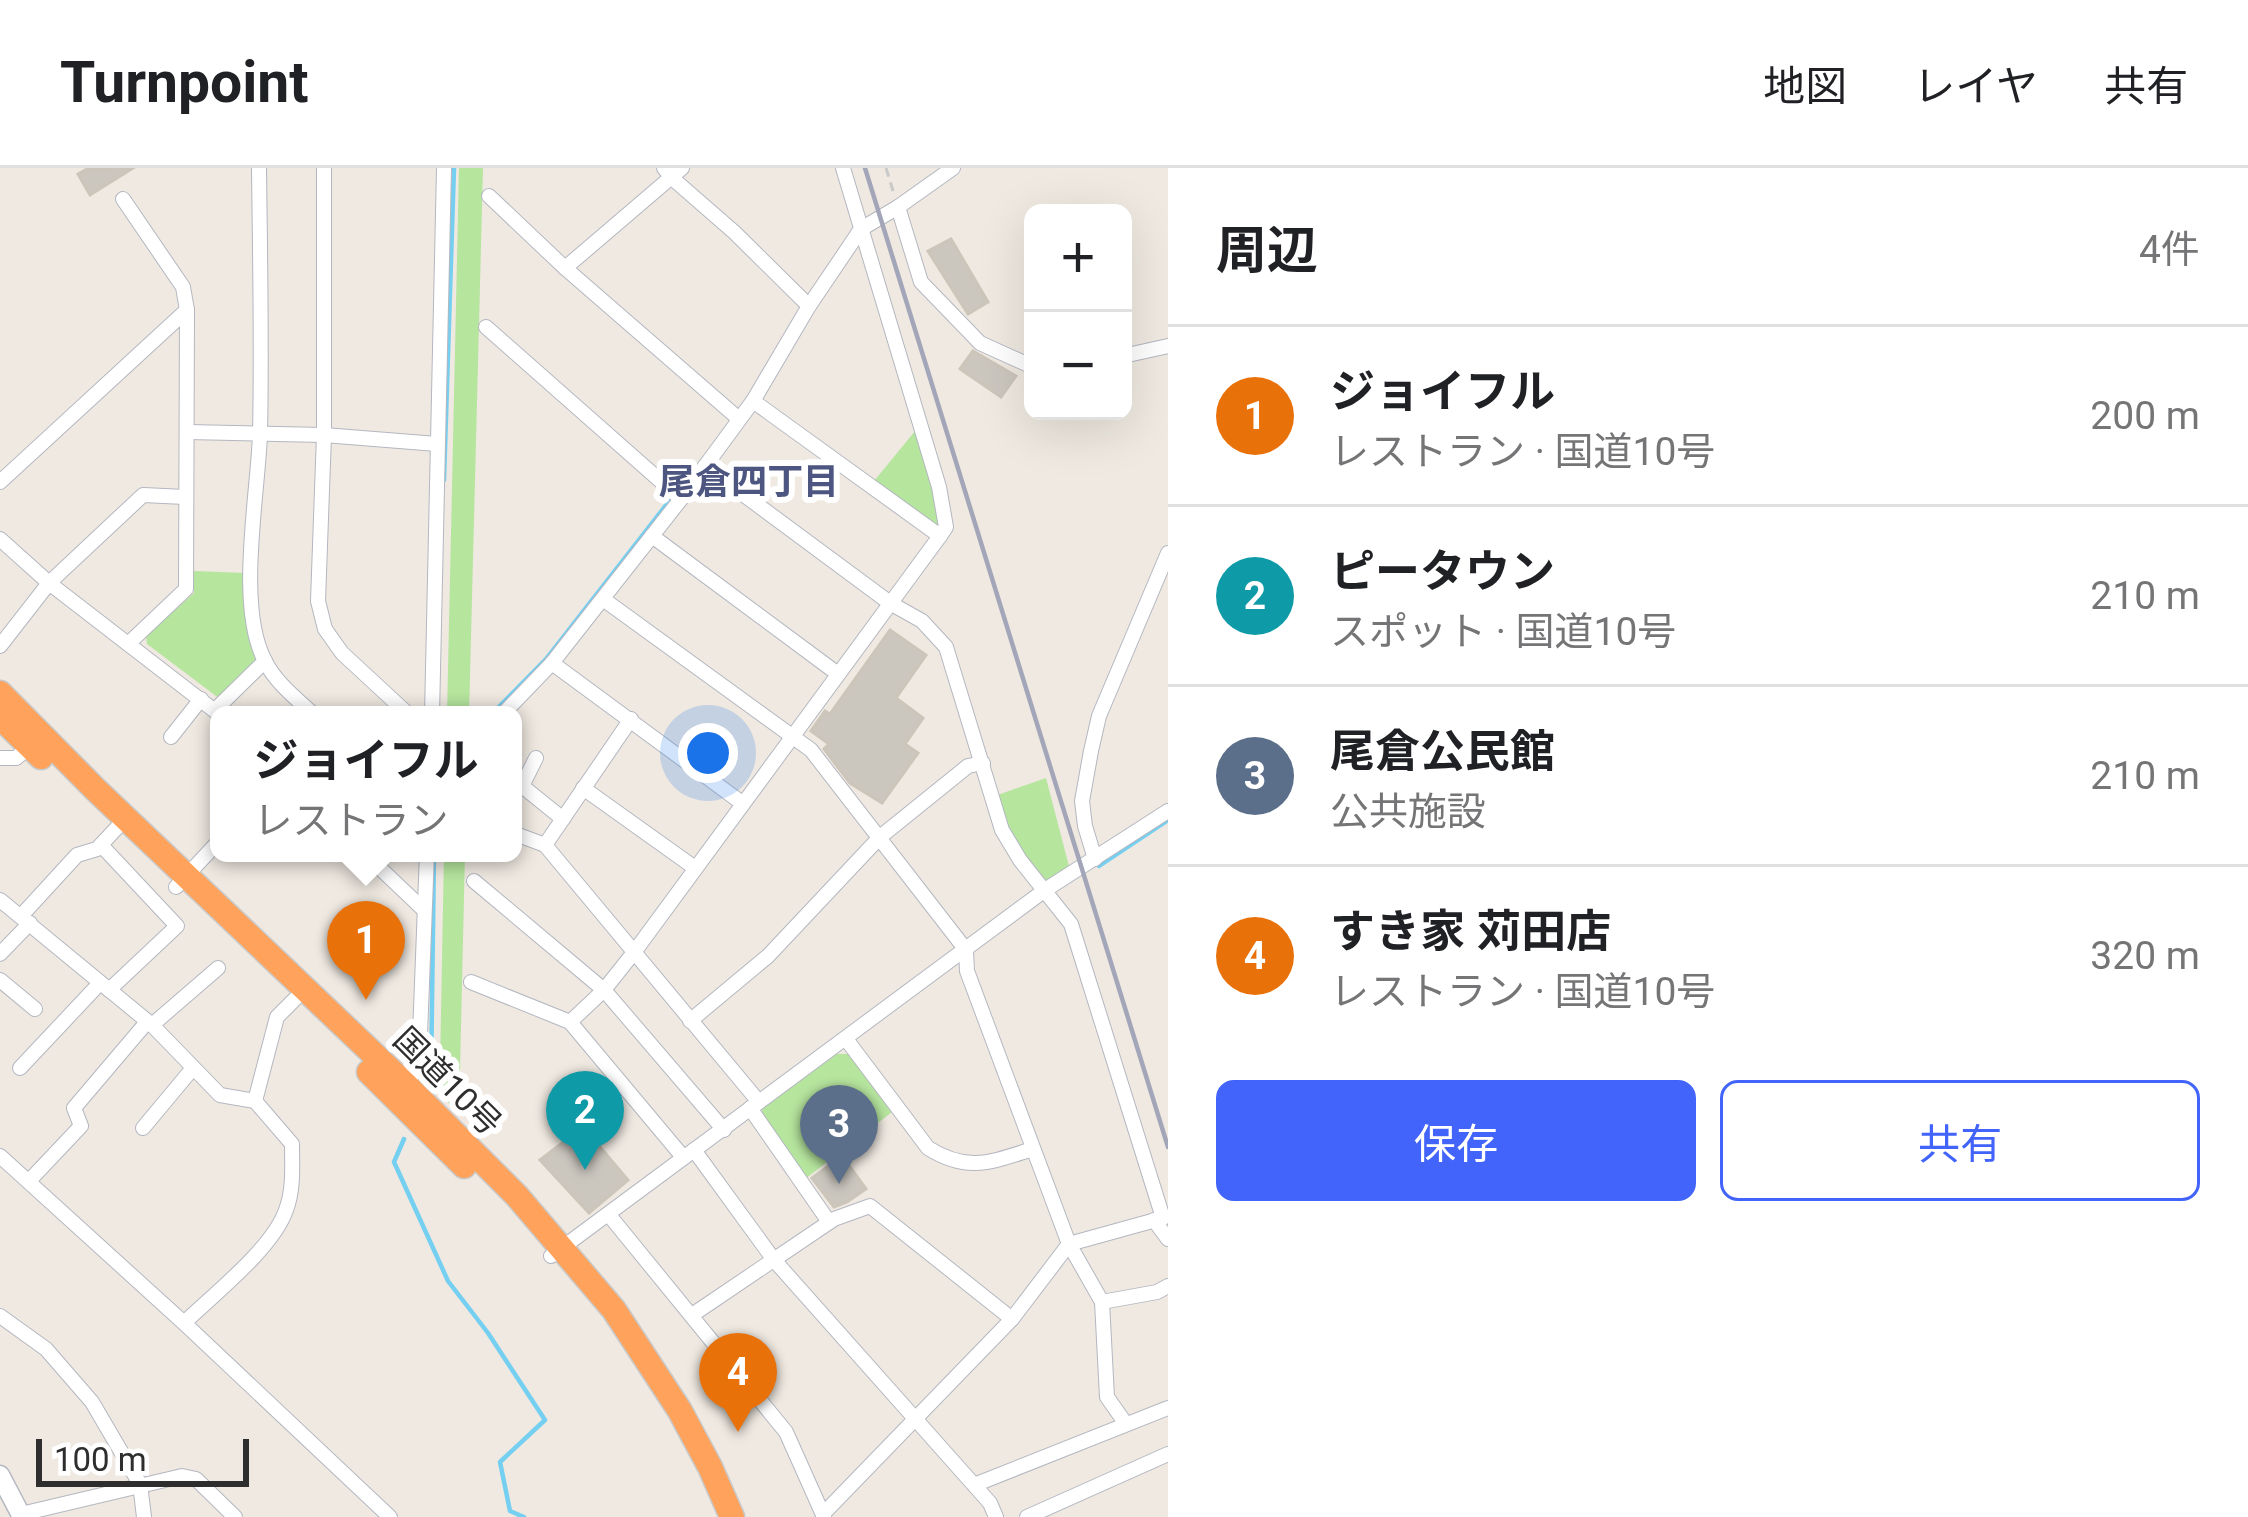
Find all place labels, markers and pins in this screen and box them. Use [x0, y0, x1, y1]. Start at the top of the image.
pin: 1 [327, 901, 405, 1000]
pin: 2 [546, 1071, 624, 1170]
pin: 3 [800, 1085, 878, 1184]
pin: 4 [699, 1333, 777, 1432]

